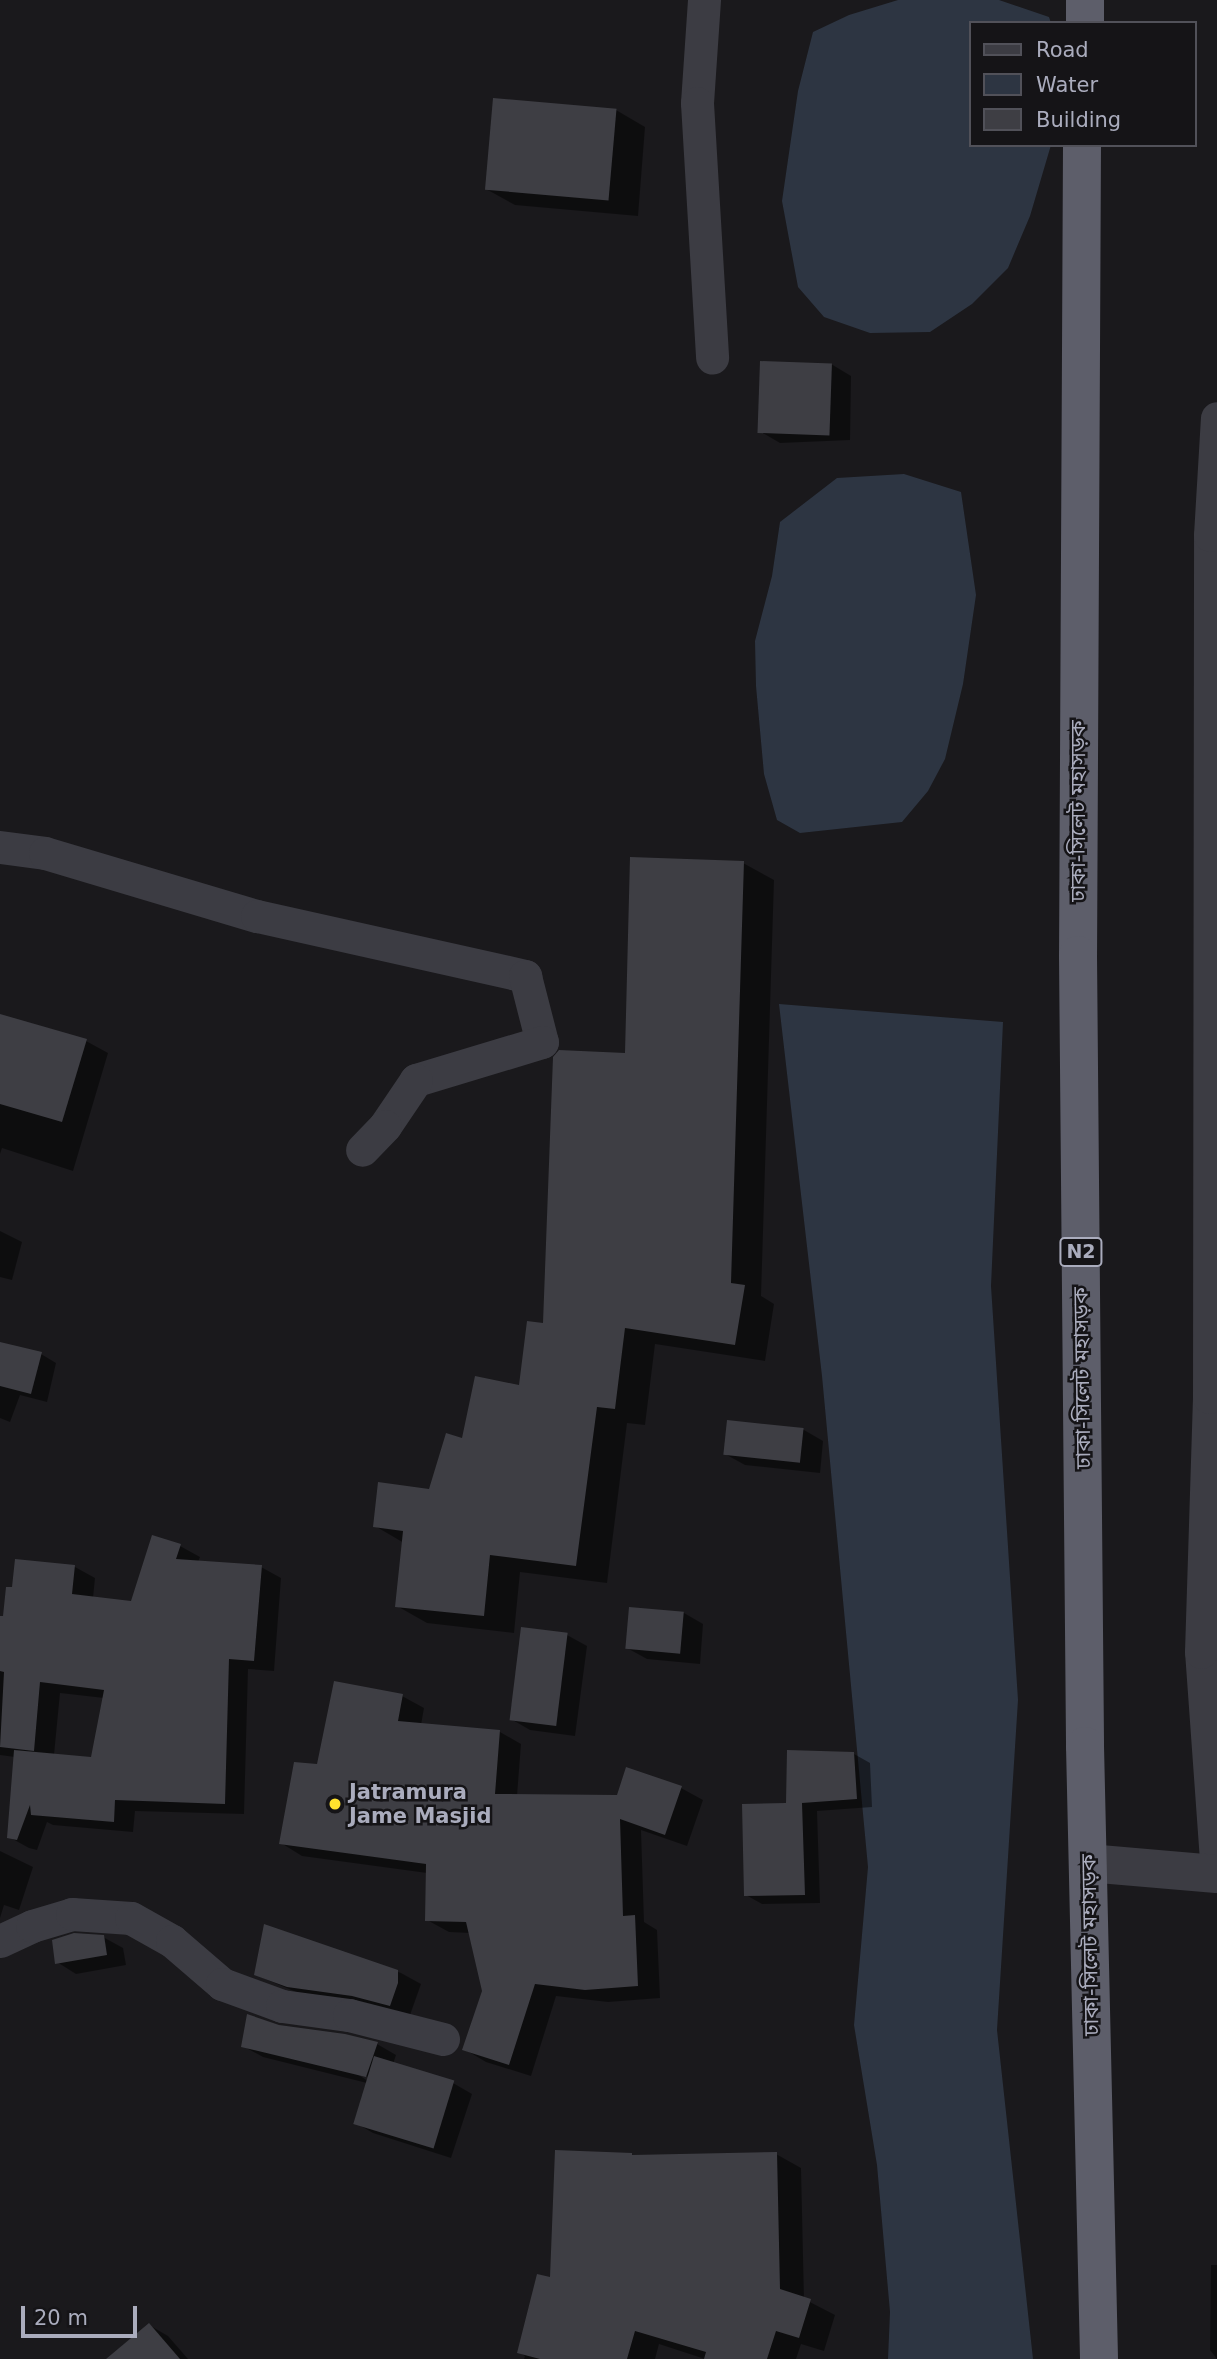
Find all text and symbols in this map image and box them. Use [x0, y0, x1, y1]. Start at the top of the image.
legend [968, 21, 1196, 147]
text: Road [1036, 38, 1089, 62]
text: Water [1036, 73, 1098, 97]
text: Building [1036, 108, 1121, 132]
street label: ঢাকা-সিলেট মহাসড়ক [1065, 720, 1091, 902]
road number: N2 [1058, 1236, 1104, 1268]
street label: ঢাকা-সিলেট মহাসড়ক [1068, 1287, 1096, 1469]
place label: Jatramura Jame Masjid [349, 1779, 491, 1829]
marker: Jatramura Jame Masjid [327, 1796, 343, 1812]
street label: ঢাকা-সিলেট মহাসড়ক [1076, 1854, 1104, 2036]
scale bar [24, 2292, 140, 2336]
text: 20 m [34, 2306, 88, 2330]

